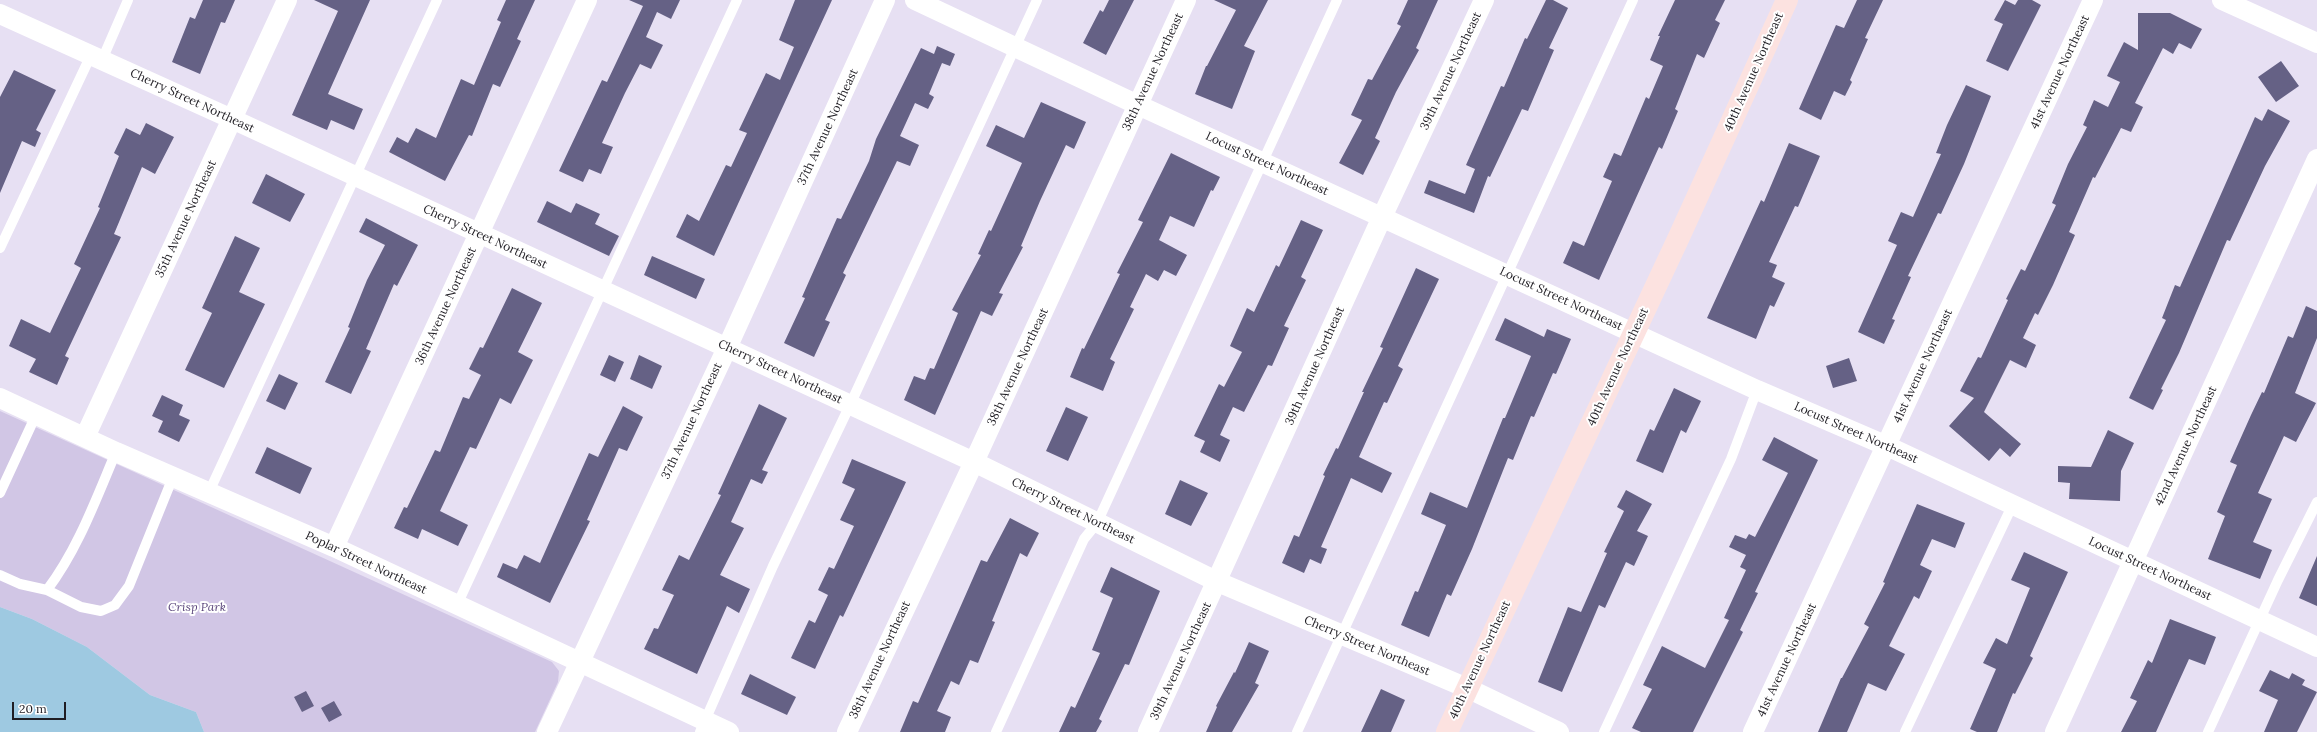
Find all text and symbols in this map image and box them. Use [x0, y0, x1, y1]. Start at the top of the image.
street label: 39th Avenue Northeast [1417, 10, 1485, 132]
street label: 40th Avenue Northeast [1721, 10, 1787, 134]
street label: 38th Avenue Northeast [1119, 11, 1187, 133]
street label: 41st Avenue Northeast [2027, 13, 2093, 131]
street label: Cherry Street Northeast [128, 66, 256, 136]
street label: 37th Avenue Northeast [795, 66, 861, 188]
street label: Locust Street Northeast [1203, 129, 1331, 199]
street label: 35th Avenue Northeast [152, 158, 220, 280]
street label: Cherry Street Northeast [421, 202, 549, 272]
street label: 36th Avenue Northeast [412, 245, 480, 367]
street label: Locust Street Northeast [1497, 264, 1625, 334]
street label: 39th Avenue Northeast [1282, 304, 1348, 428]
street label: 38th Avenue Northeast [984, 306, 1052, 428]
street label: 40th Avenue Northeast [1584, 306, 1652, 428]
street label: 41st Avenue Northeast [1890, 307, 1956, 425]
street label: Cherry Street Northeast [716, 337, 844, 407]
street label: 37th Avenue Northeast [659, 360, 725, 482]
street label: 42nd Avenue Northeast [2152, 384, 2220, 508]
street label: Locust Street Northeast [1792, 399, 1920, 467]
street label: Cherry Street Northeast [1009, 475, 1137, 547]
street label: Poplar Street Northeast [303, 529, 429, 597]
street label: Locust Street Northeast [2086, 534, 2214, 604]
street label: 38th Avenue Northeast [846, 599, 914, 721]
street label: 40th Avenue Northeast [1446, 599, 1514, 721]
street label: 39th Avenue Northeast [1147, 600, 1215, 722]
park label: Crisp Park [168, 601, 226, 615]
street label: 41st Avenue Northeast [1754, 601, 1820, 719]
street label: Cherry Street Northeast [1302, 613, 1432, 679]
scale bar [14, 694, 68, 720]
text: 20 m [19, 701, 47, 716]

